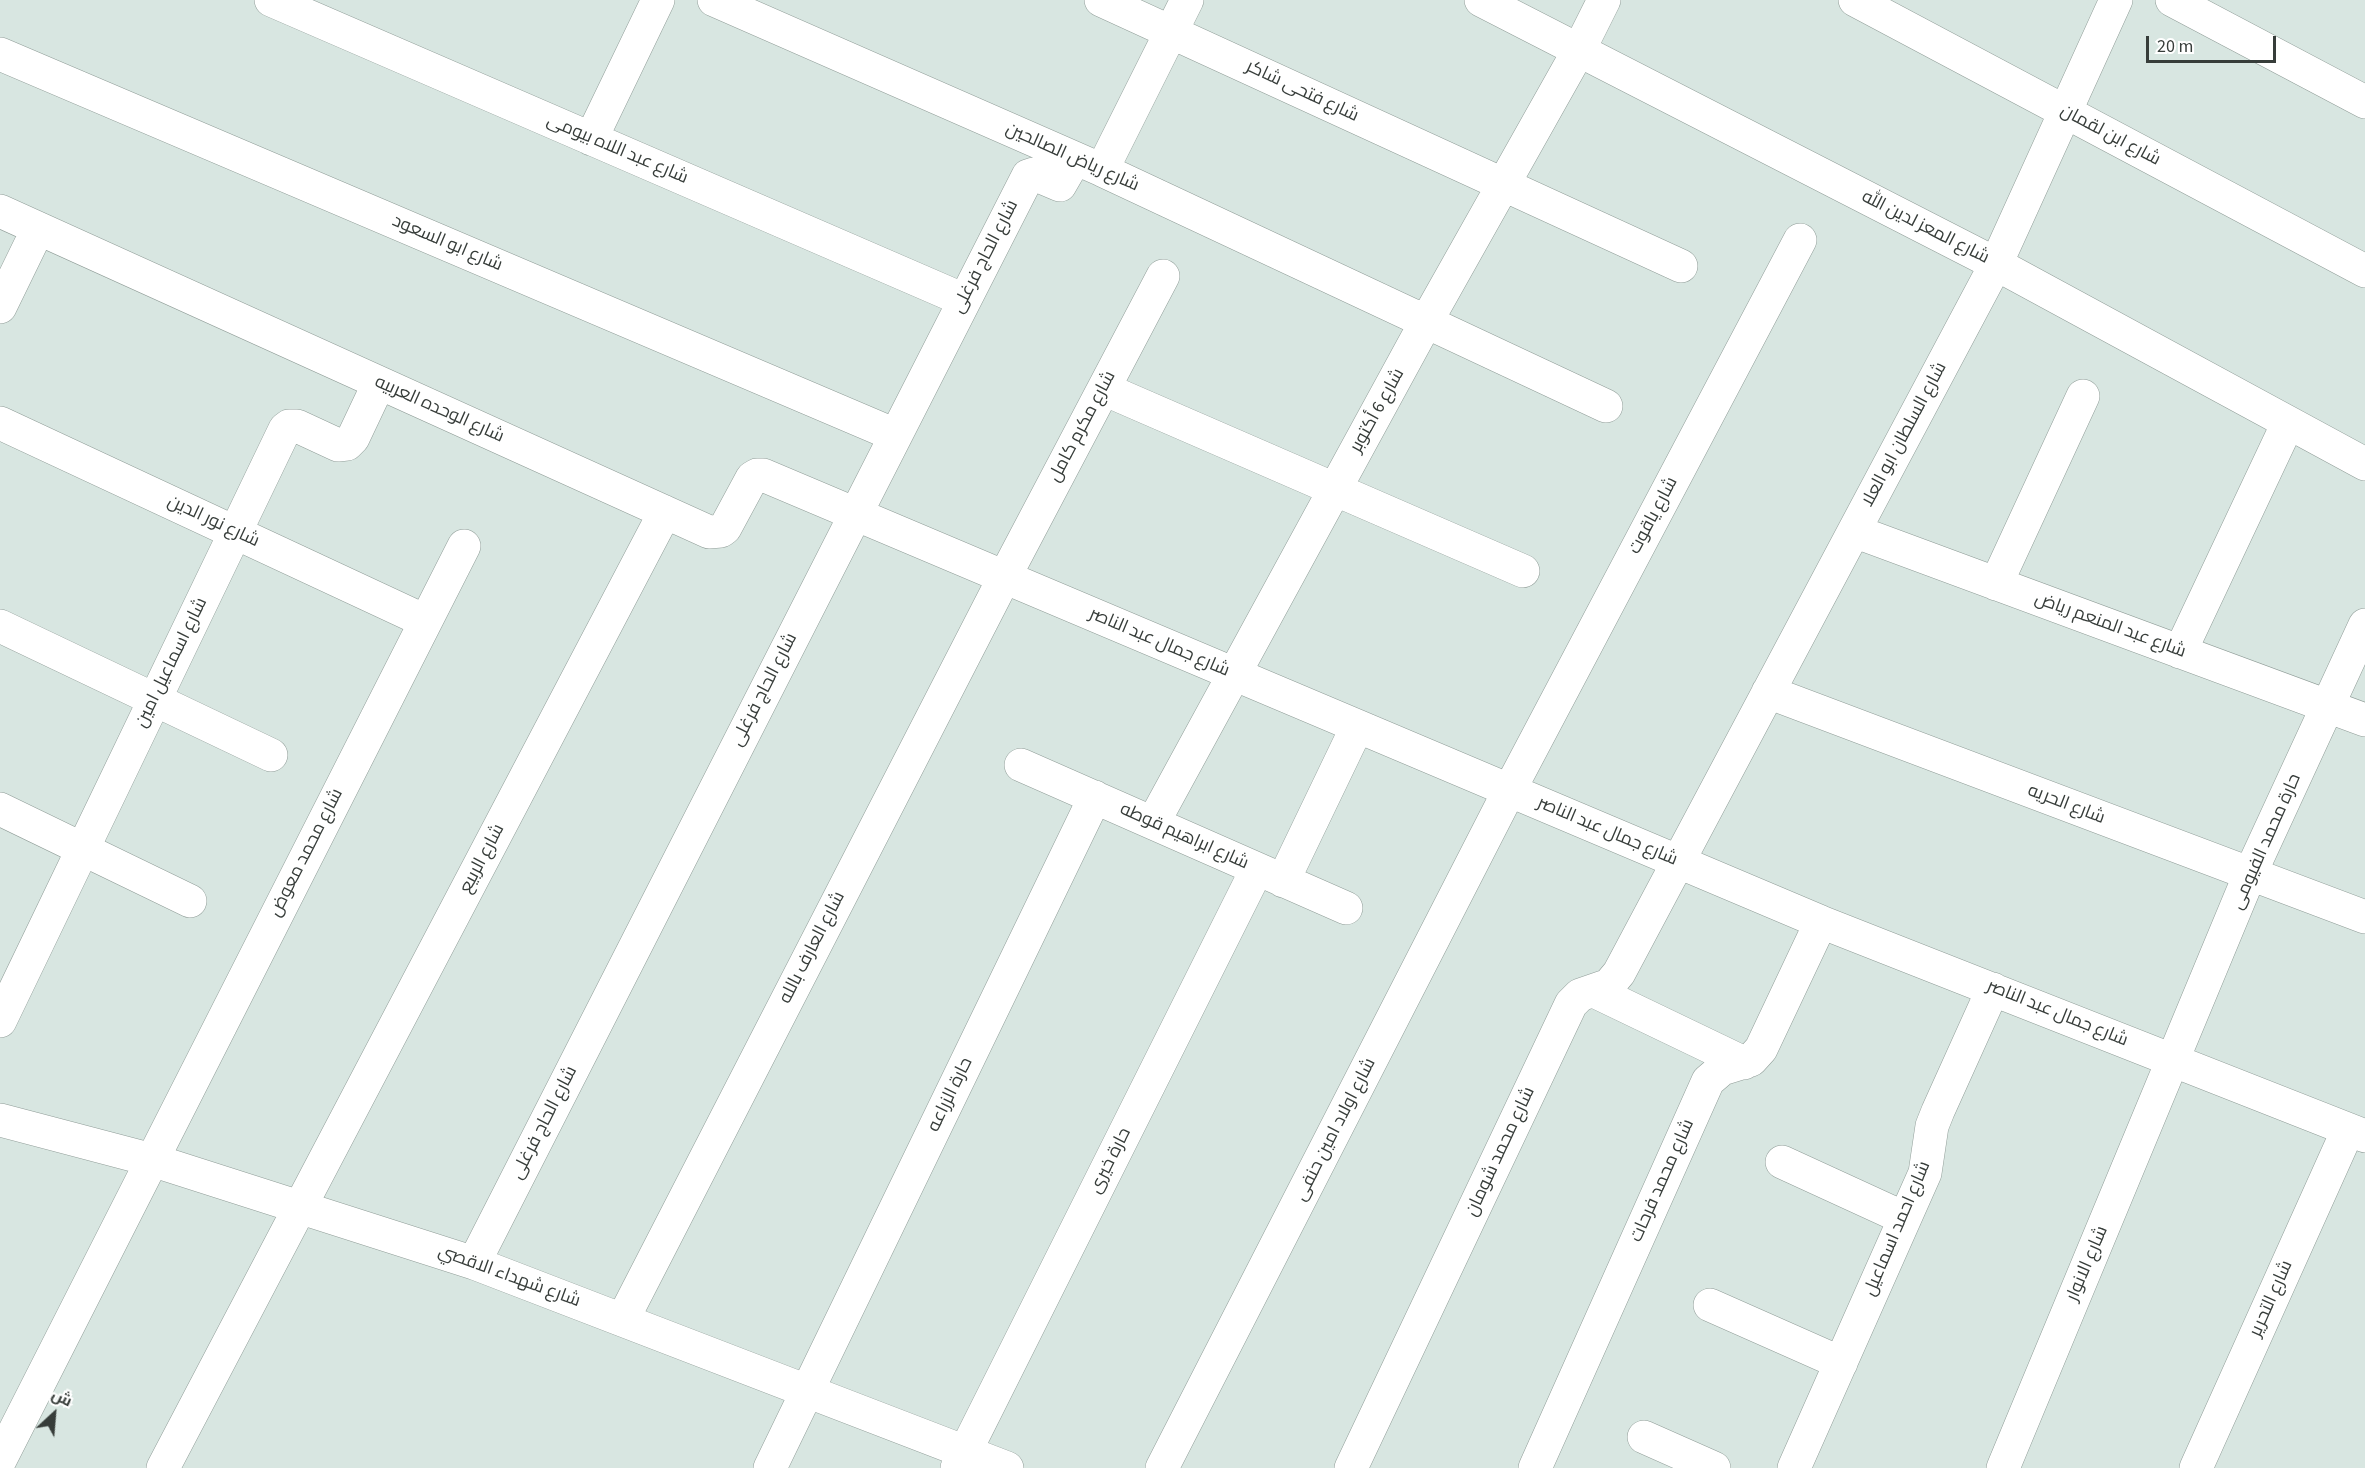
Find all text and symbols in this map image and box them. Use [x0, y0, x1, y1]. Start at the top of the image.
scale bar [2149, 24, 2280, 62]
text: 20 m [2157, 34, 2193, 59]
street label: شارع فتحى شاكر [1242, 56, 1362, 128]
street label: شارع ابن لقمان [2056, 101, 2164, 171]
street label: شارع عبد اللاه بيومى [543, 110, 691, 190]
street label: شارع رياض الصالحين [1002, 119, 1142, 197]
street label: شارع المعز لدين الله [1858, 187, 1992, 269]
street label: شارع الحاج فرغلى [948, 197, 1024, 317]
street label: شارع ابو السعود [388, 211, 506, 277]
street label: شارع السلطان ابو العلا [1858, 359, 1952, 511]
street label: شارع 6 أكتوبر [1346, 365, 1410, 457]
street label: شارع مكرم كامل [1045, 368, 1121, 486]
street label: شارع الوحده العربيه [371, 372, 507, 448]
street label: شارع ياقوت [1625, 474, 1683, 558]
street label: شارع نور الدين [164, 491, 262, 553]
street label: شارع عبد المنعم رياض [2031, 589, 2189, 663]
street label: شارع اسماعيل امين [131, 594, 213, 732]
street label: شارع جمال عبد الناصر [1085, 604, 1233, 682]
street label: شارع الحاج فرغلى [727, 630, 803, 750]
street label: حارة محمد الفيومى [2227, 771, 2307, 913]
street label: شارع الحريه [2024, 780, 2108, 830]
street label: شارع محمد معوض [265, 785, 349, 921]
street label: شارع جمال عبد الناصر [1533, 793, 1681, 871]
street label: شارع ابراهيم قوطه [1116, 799, 1252, 875]
street label: شارع الربيع [456, 821, 510, 897]
street label: شارع العارف بالله [775, 888, 851, 1008]
street label: شارع جمال عبد الناصر [1983, 976, 2131, 1052]
street label: حارة الزراعه [924, 1054, 978, 1136]
street label: شارع اولاد امين حنفى [1291, 1055, 1381, 1205]
street label: شارع الحاج فرغلى [507, 1063, 583, 1183]
street label: شارع محمد شومان [1462, 1084, 1540, 1220]
street label: شارع محمد فرحات [1626, 1116, 1700, 1246]
street label: حارة خيرى [1085, 1124, 1137, 1198]
street label: شارع احمد اسماعيل [1860, 1158, 1936, 1300]
street label: شارع الانوار [2062, 1223, 2114, 1305]
street label: شارع شهداء الاقصي [435, 1241, 583, 1313]
street label: شارع التحرير [2246, 1257, 2298, 1341]
text: ش [48, 1383, 76, 1412]
north arrow [24, 1384, 84, 1444]

